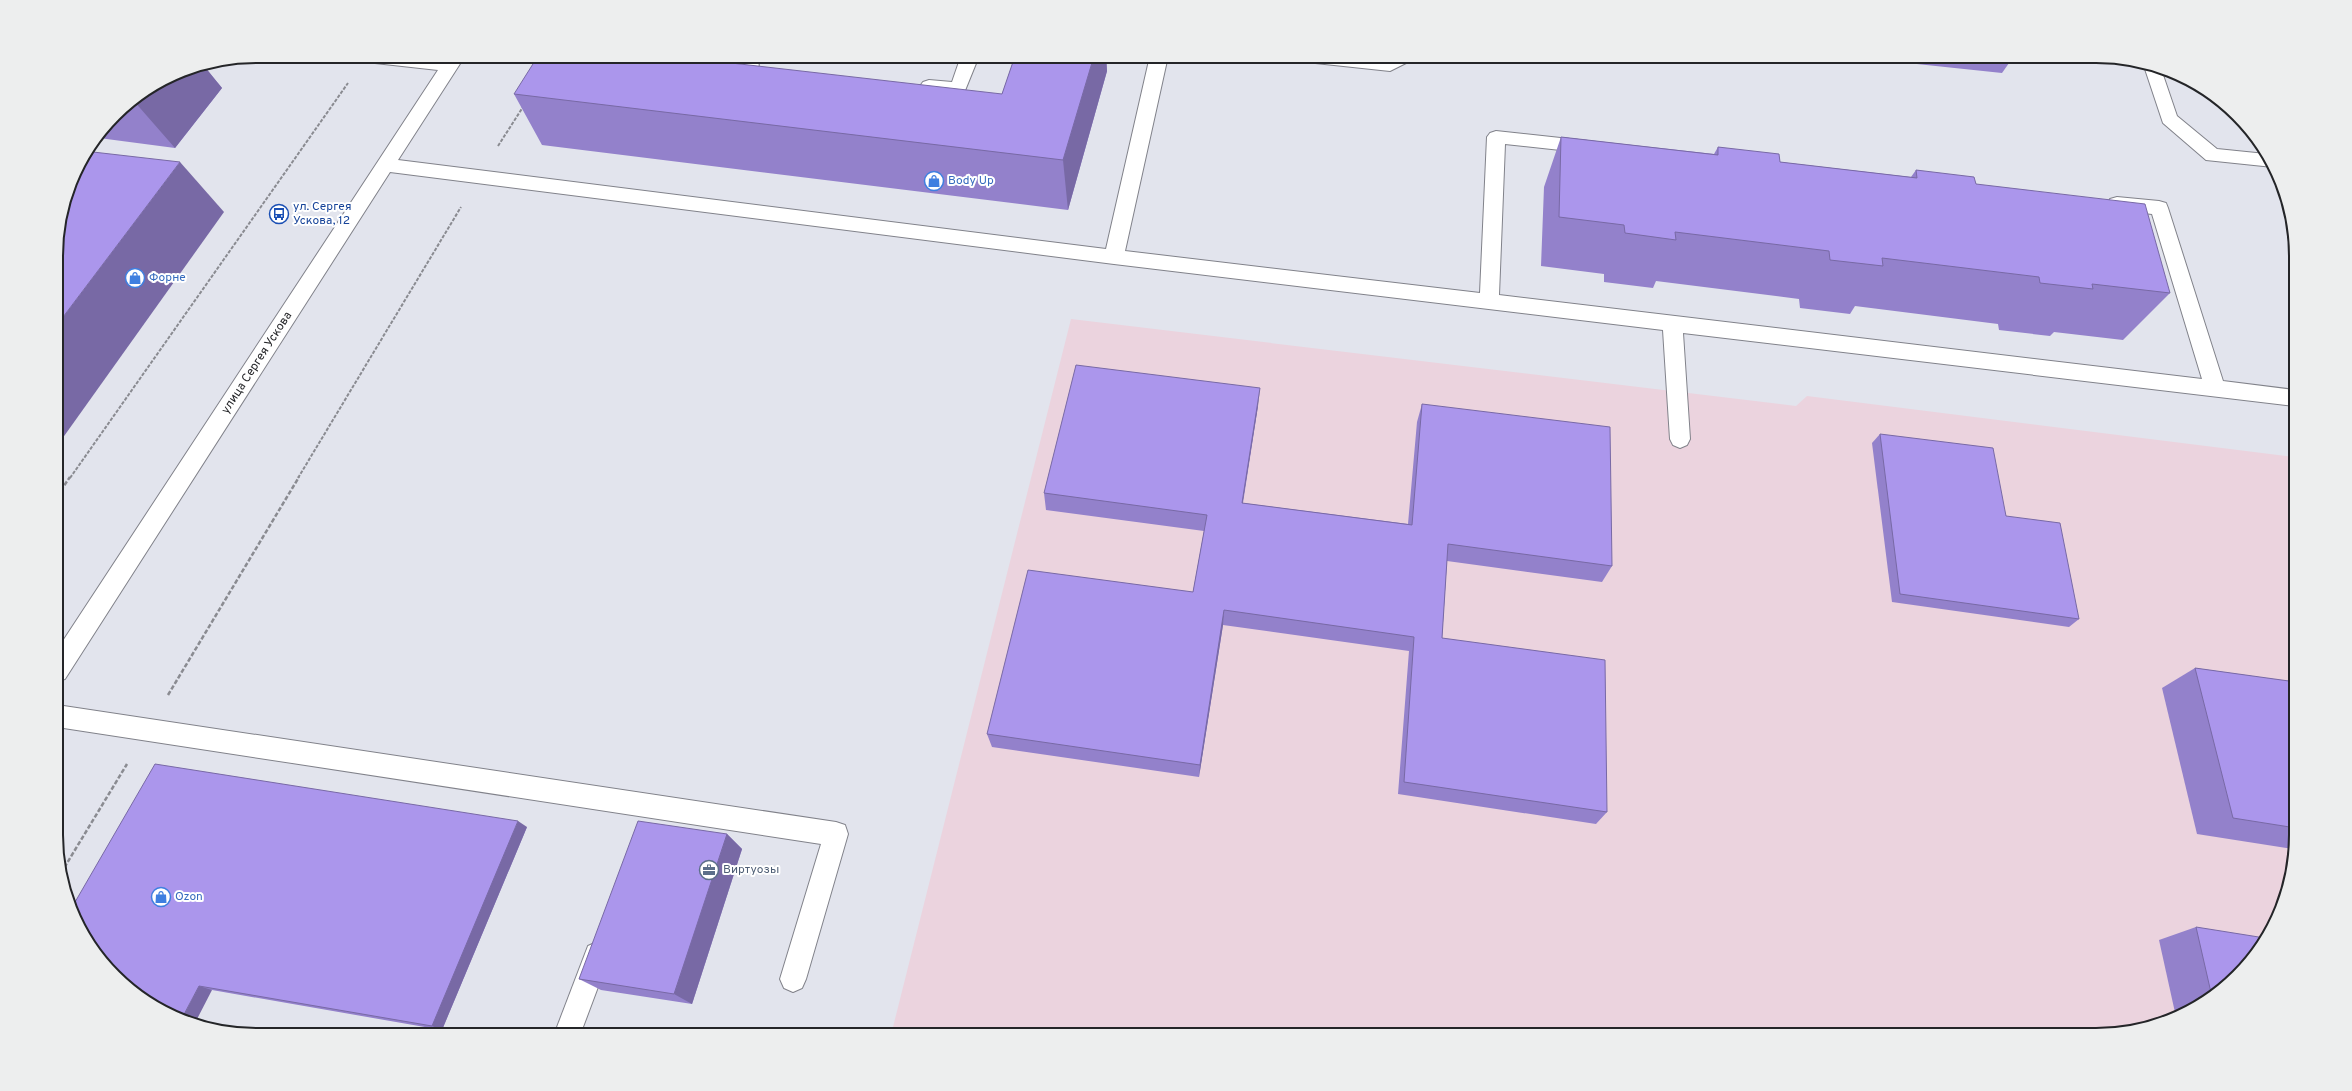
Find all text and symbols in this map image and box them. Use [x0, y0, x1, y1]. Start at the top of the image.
shop icon: Body Up [923, 170, 945, 192]
place label: Body Up [948, 173, 994, 189]
place label: ул. Сергея Ускова, 12 [293, 199, 351, 229]
bus stop icon: ул. Сергея Ускова, 12 [268, 203, 290, 225]
shop icon: Форне [124, 267, 146, 289]
place label: Форне [149, 270, 186, 286]
street label: улица Сергея Ускова [218, 309, 296, 417]
office icon: Виртуозы [698, 859, 720, 881]
place label: Виртуозы [723, 862, 779, 878]
shop icon: Ozon [150, 886, 172, 908]
place label: Ozon [175, 889, 203, 905]

